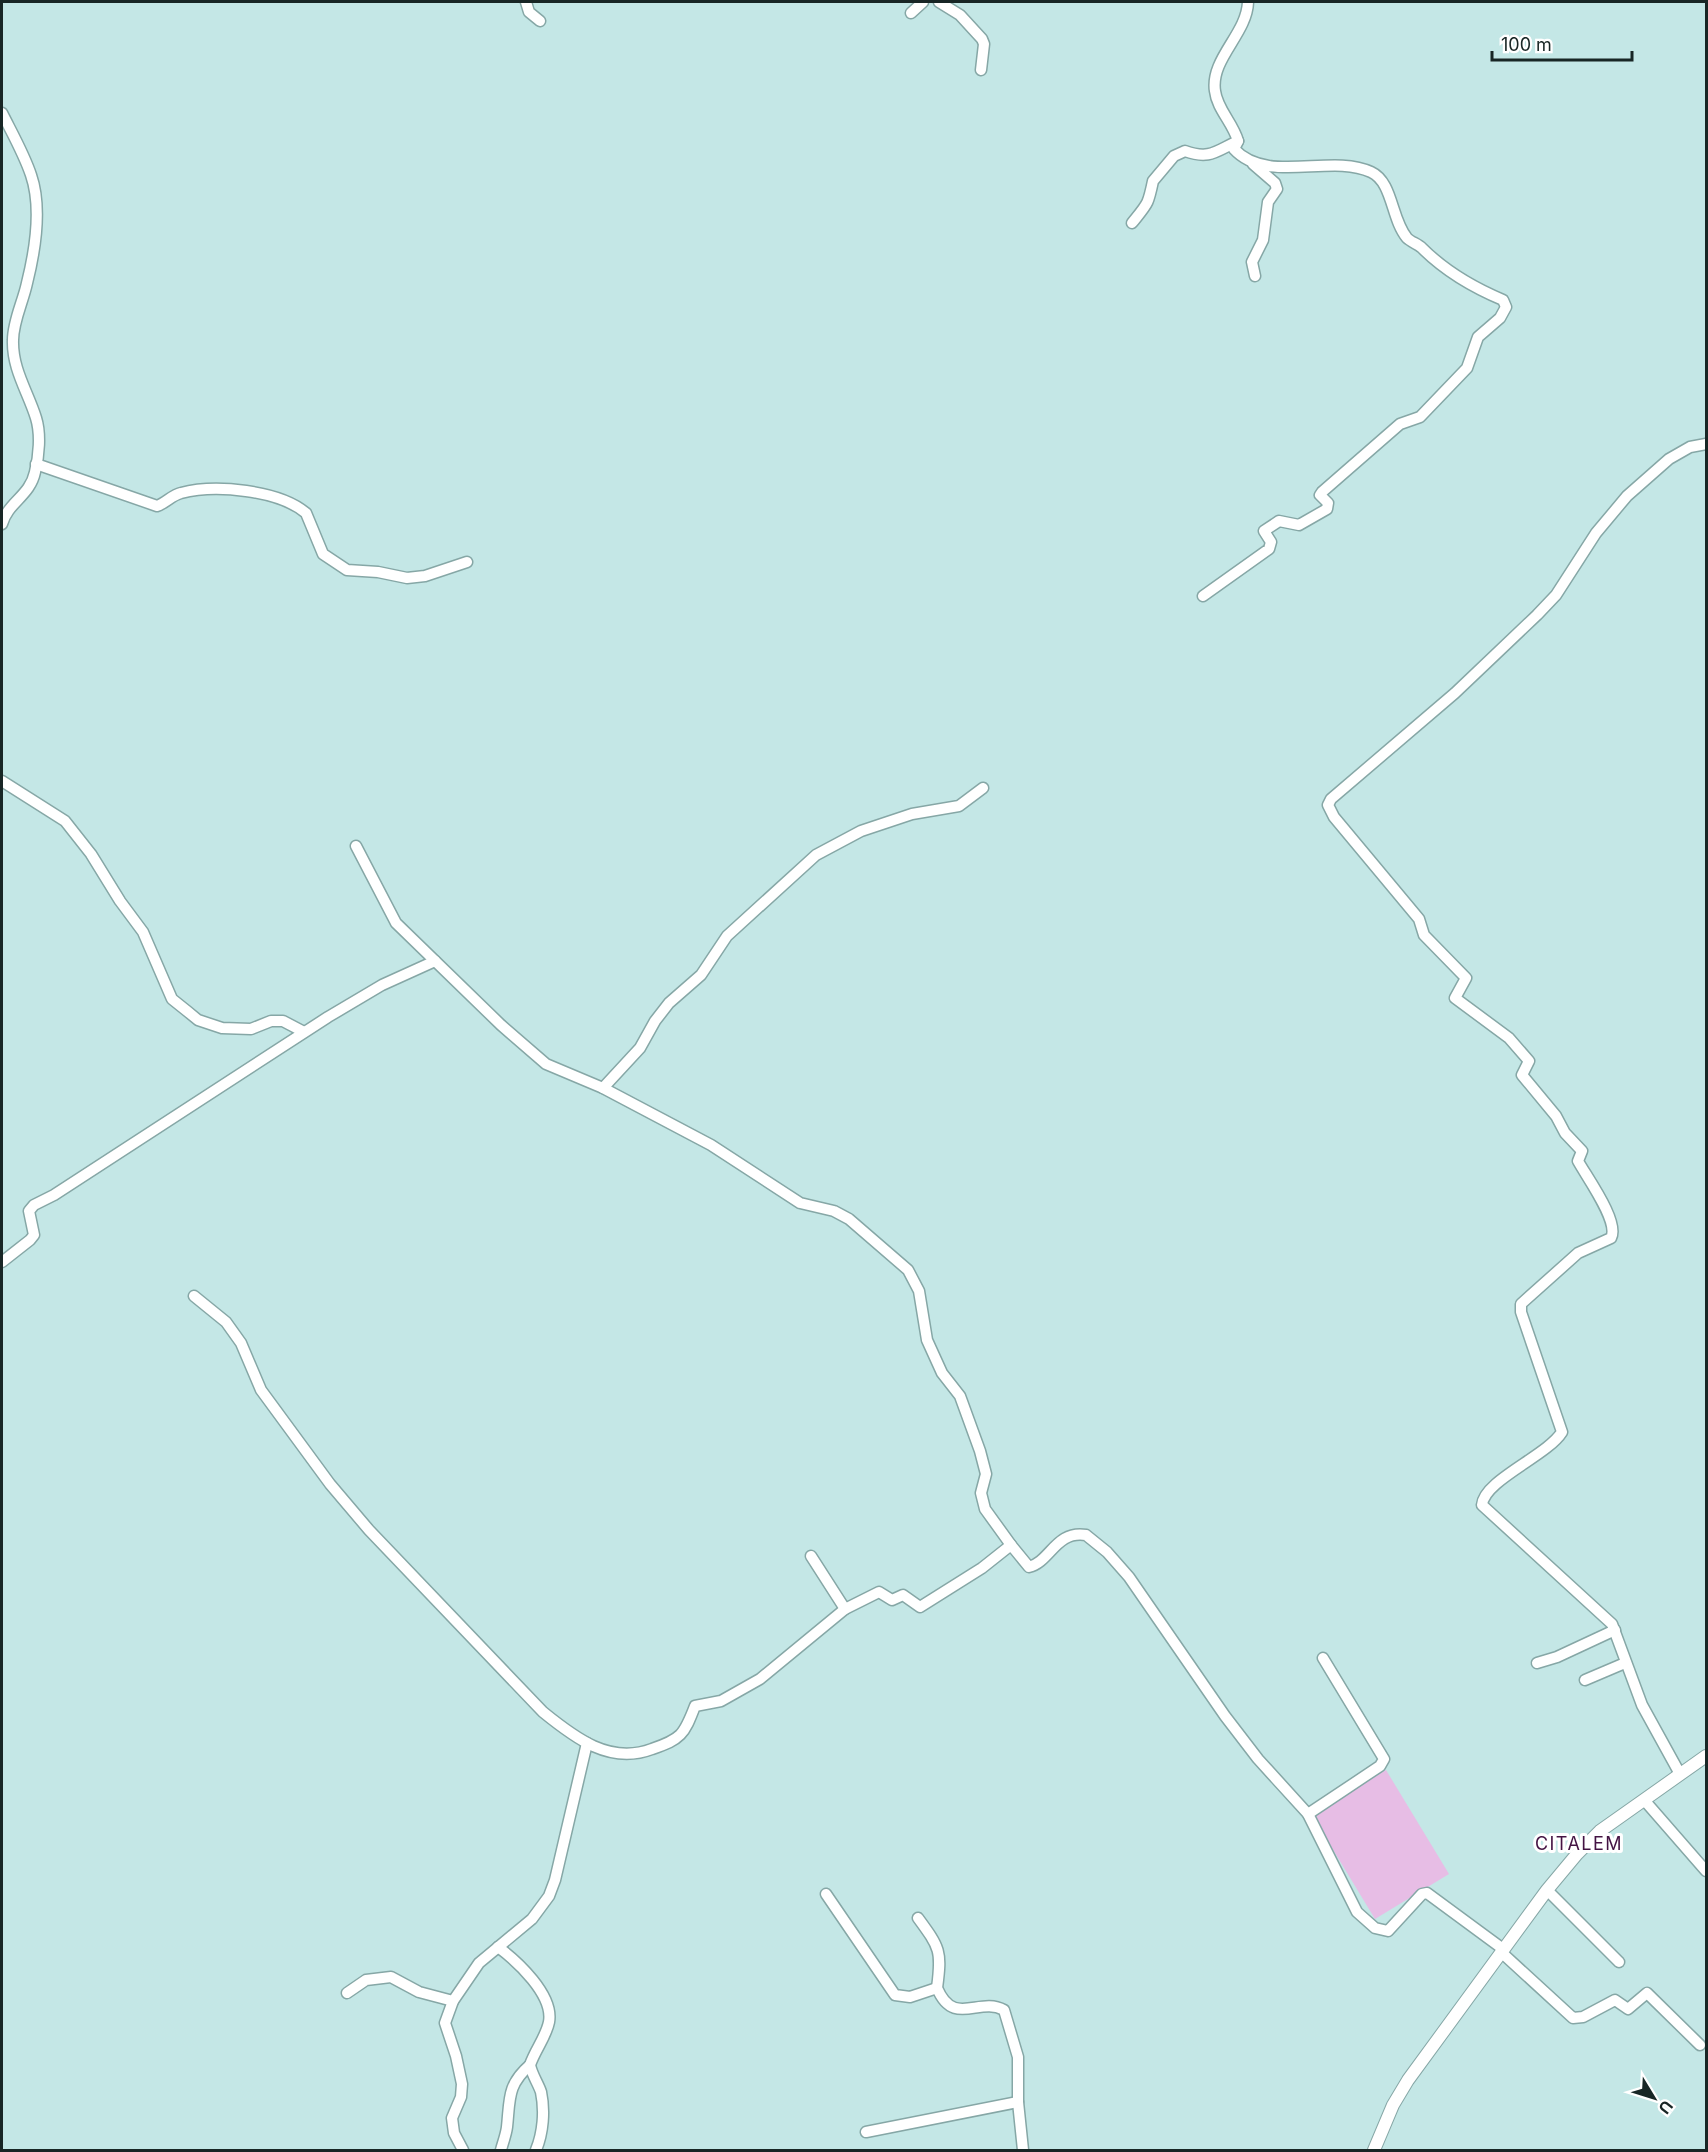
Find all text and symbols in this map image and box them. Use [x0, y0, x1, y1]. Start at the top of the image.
scale bar [1492, 24, 1632, 62]
text: 100 m [1501, 34, 1552, 55]
district label: CITALEM [1535, 1833, 1623, 1854]
north arrow [1624, 2068, 1684, 2128]
text: U [1654, 2096, 1677, 2118]

